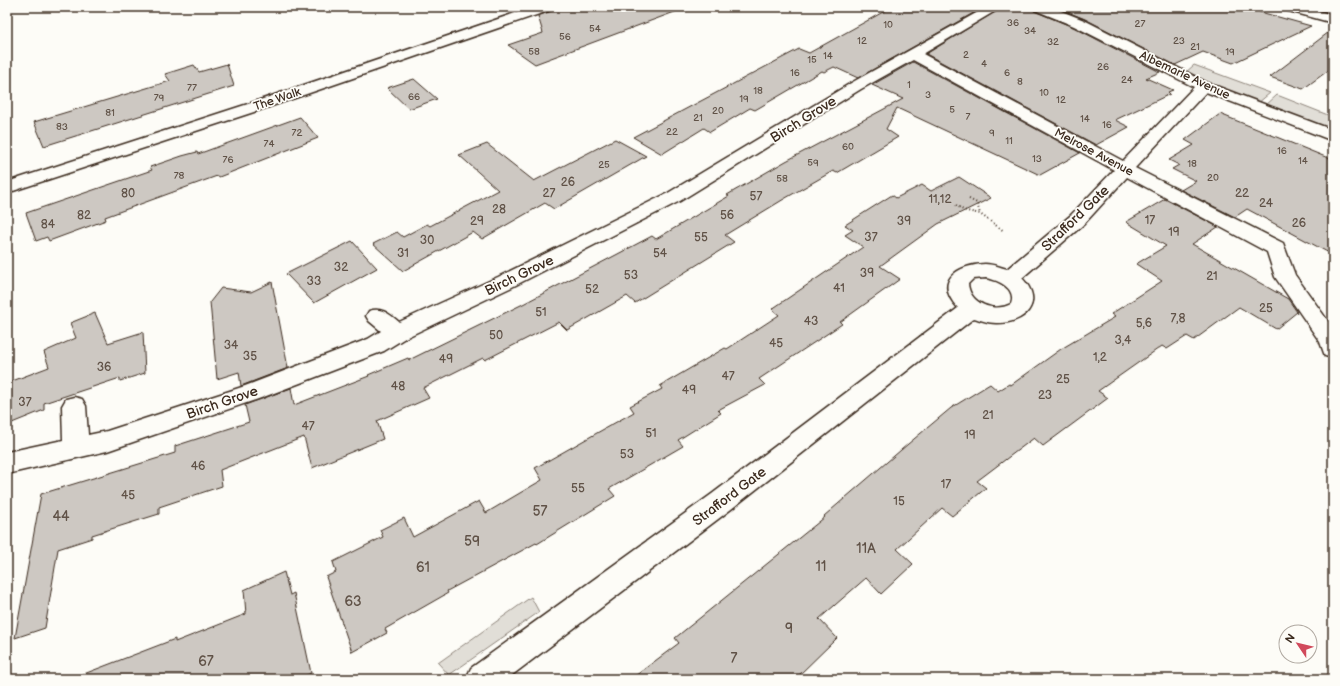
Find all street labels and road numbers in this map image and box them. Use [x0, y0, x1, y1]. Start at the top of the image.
street label: Albemarle Avenue [1137, 48, 1232, 103]
street label: The Walk [252, 84, 303, 115]
street label: Birch Grove [767, 92, 839, 146]
street label: Melrose Avenue [1052, 125, 1136, 180]
street label: Strafford Gate [1038, 182, 1113, 255]
street label: Birch Grove [482, 251, 556, 299]
street label: Birch Grove [184, 382, 260, 423]
street label: Strafford Gate [689, 463, 769, 530]

